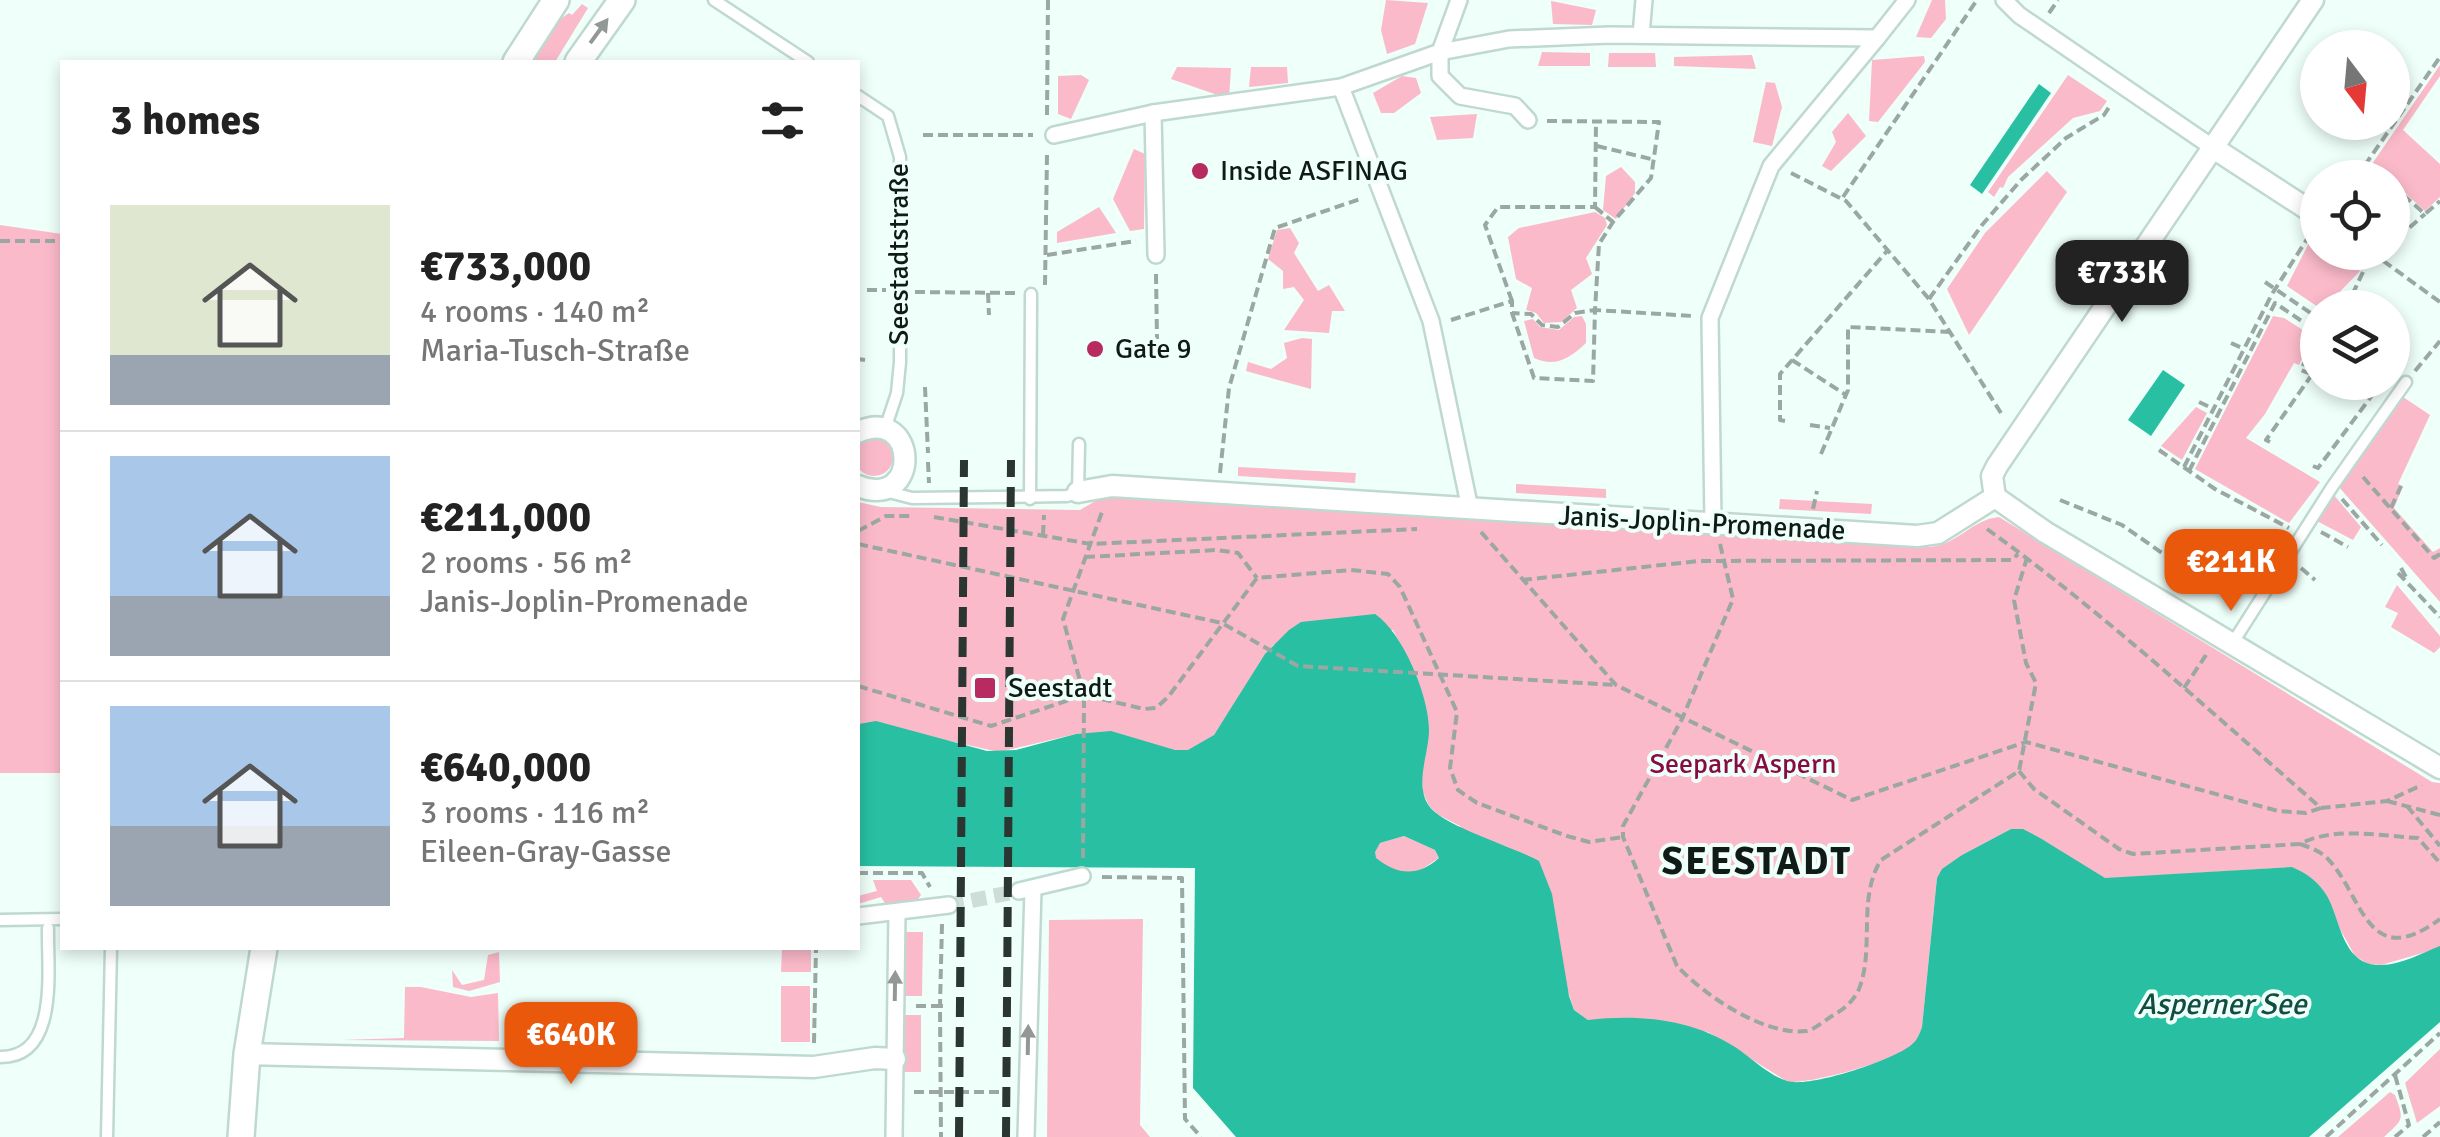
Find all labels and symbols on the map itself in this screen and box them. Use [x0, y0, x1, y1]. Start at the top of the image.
one-way arrow [589, 18, 608, 44]
north arrow [2300, 30, 2410, 140]
place label: Inside ASFINAG [1220, 154, 1408, 188]
marker: Inside ASFINAG [1189, 160, 1211, 182]
street label: Seestadtstraße [882, 163, 916, 345]
pin: €733K [2052, 240, 2192, 325]
place label: Gate 9 [1115, 332, 1192, 366]
marker: Gate 9 [1084, 338, 1106, 360]
street label: Janis-Joplin-Promenade [1558, 499, 1846, 547]
pin: €211K [2161, 529, 2301, 614]
place label: Seestadt [1008, 671, 1113, 705]
marker: Seestadt [972, 675, 998, 701]
park label: Seepark Aspern [1650, 747, 1836, 781]
district label: SEESTADT [1662, 838, 1852, 885]
one-way arrow [887, 969, 903, 1001]
water label: Asperner See [2137, 986, 2309, 1023]
pin: €640K [501, 1002, 641, 1087]
one-way arrow [1021, 1023, 1037, 1055]

